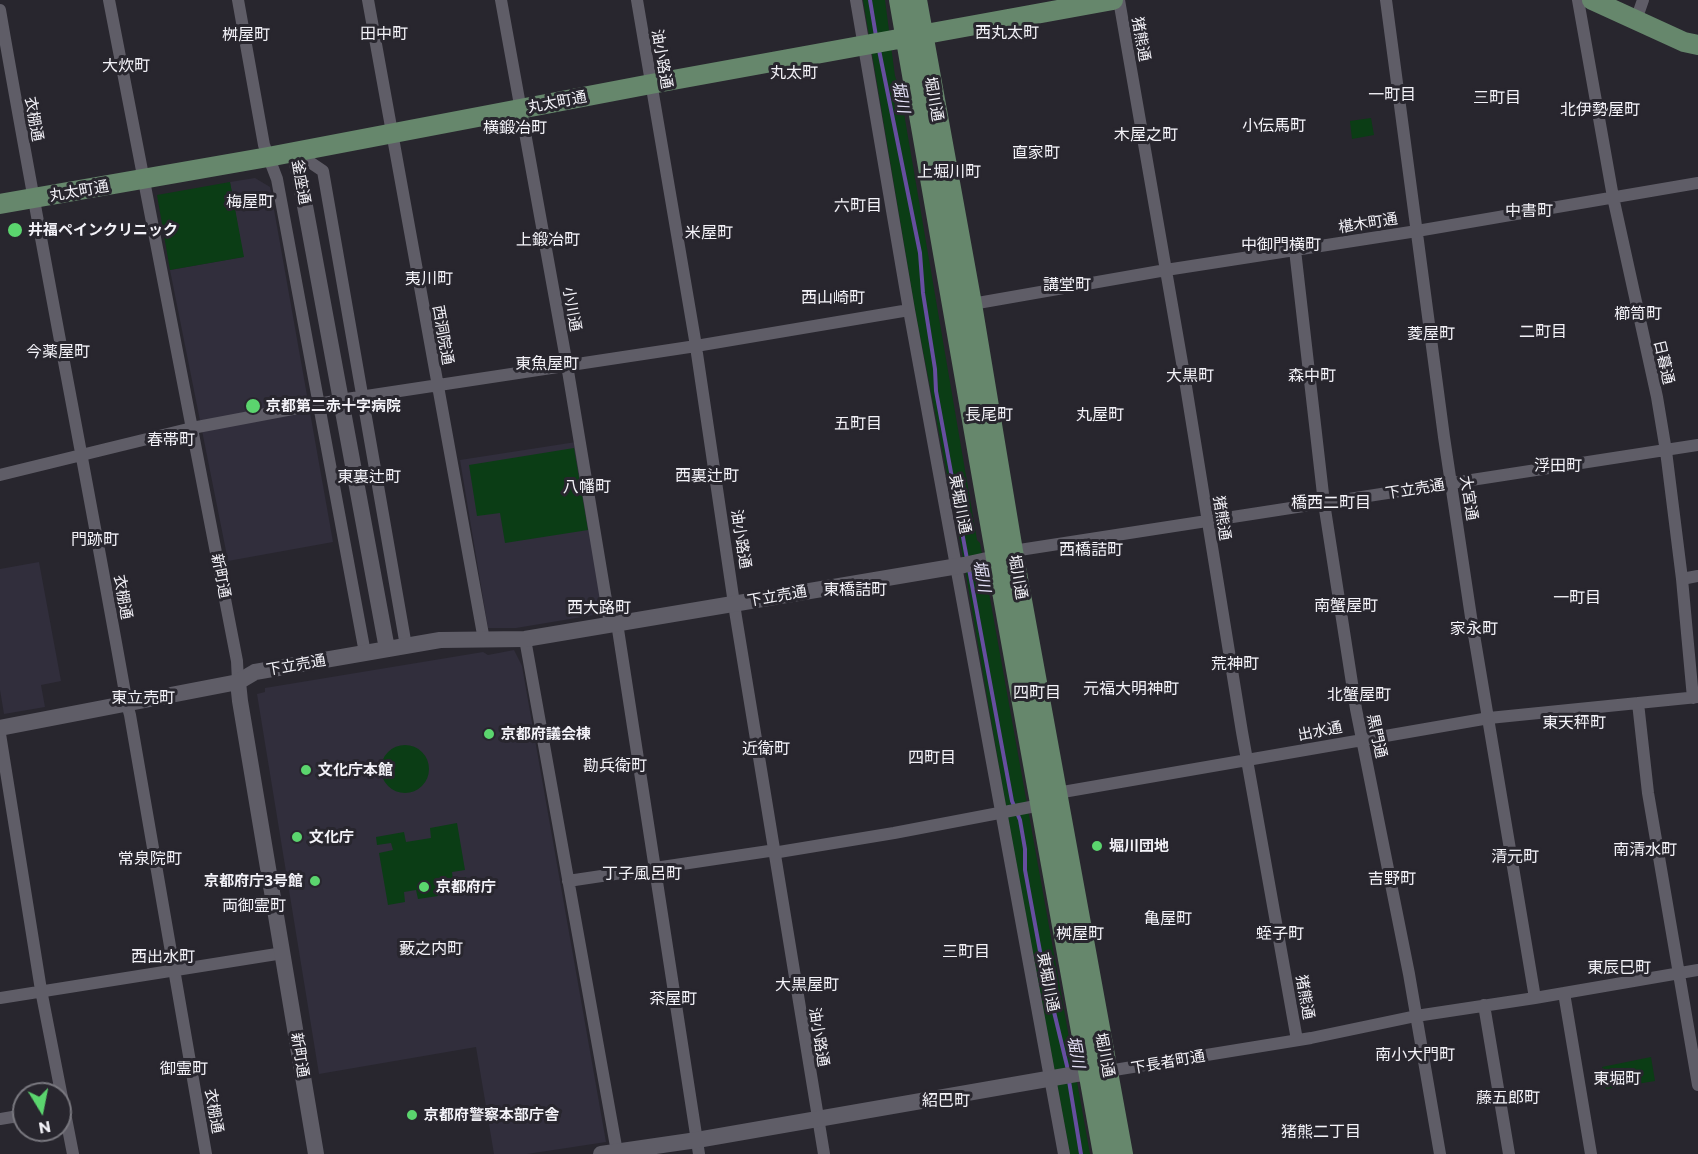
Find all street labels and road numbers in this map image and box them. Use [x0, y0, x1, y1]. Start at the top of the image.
street label: 猪熊通 [1128, 15, 1154, 63]
street label: 油小路通 [648, 28, 676, 90]
street label: 堀川通 [921, 75, 947, 123]
street label: 丸太町通 [526, 87, 588, 117]
street label: 衣棚通 [21, 95, 47, 143]
street label: 釜座通 [288, 158, 314, 206]
street label: 丸太町通 [48, 177, 110, 205]
street label: 椹木町通 [1337, 209, 1399, 237]
street label: 小川通 [559, 285, 585, 333]
street label: 西洞院通 [429, 304, 457, 366]
street label: 日暮通 [1650, 338, 1678, 386]
street label: 東堀川通 [945, 473, 975, 535]
street label: 大宮通 [1457, 474, 1481, 522]
street label: 下立売通 [1384, 475, 1446, 503]
street label: 猪熊通 [1210, 494, 1234, 542]
street label: 油小路通 [727, 508, 755, 570]
street label: 新町通 [208, 552, 234, 600]
street label: 堀川通 [1005, 553, 1031, 601]
street label: 衣棚通 [110, 573, 136, 621]
street label: 下立売通 [746, 582, 808, 610]
street label: 下立売通 [265, 651, 327, 679]
street label: 黒門通 [1364, 712, 1390, 760]
street label: 出水通 [1296, 718, 1344, 744]
street label: 東堀川通 [1033, 951, 1063, 1013]
street label: 猪熊通 [1292, 973, 1318, 1021]
street label: 油小路通 [805, 1006, 833, 1068]
street label: 新町通 [288, 1031, 312, 1079]
street label: 堀川通 [1092, 1031, 1118, 1079]
street label: 下長者町通 [1130, 1047, 1206, 1077]
street label: 衣棚通 [201, 1087, 227, 1135]

